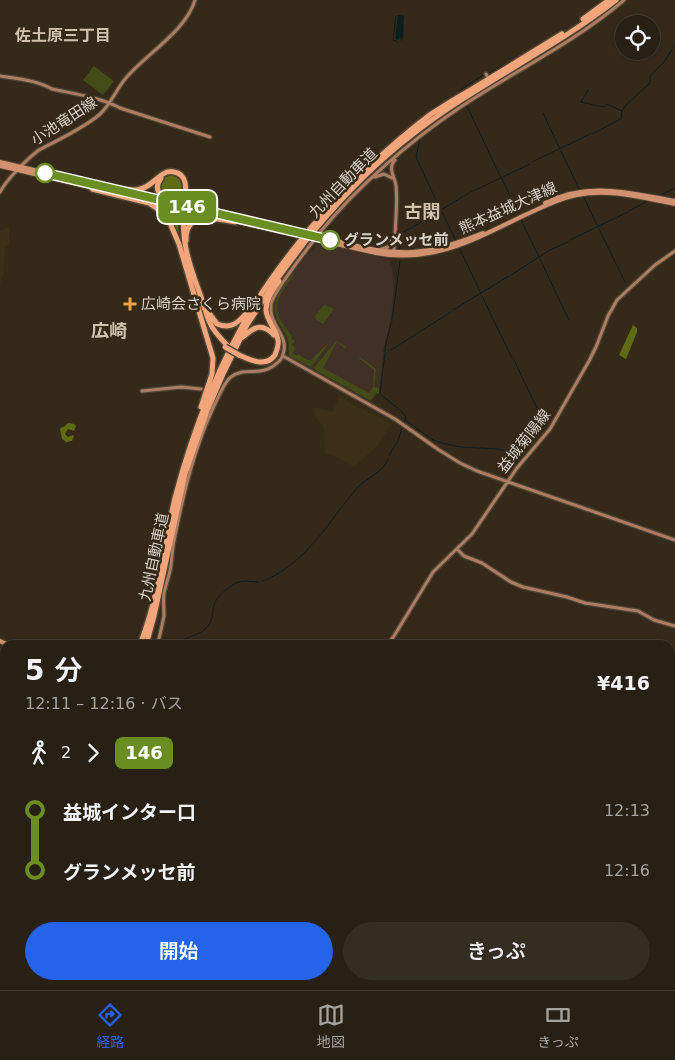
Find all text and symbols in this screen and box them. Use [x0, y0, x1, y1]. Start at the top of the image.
map controls [615, 15, 660, 60]
button: locate [615, 15, 660, 60]
district label: 佐土原三丁目 [14, 26, 111, 45]
street label: 小池竜田線 [28, 93, 100, 149]
street label: 九州自動車道 [305, 144, 381, 222]
unlabelled marker [35, 163, 55, 183]
street label: 熊本益城大津線 [456, 178, 560, 238]
line badge: 146 [158, 191, 216, 223]
text: 146 [168, 196, 206, 217]
district label: 古閑 [404, 201, 440, 222]
marker: グランメッセ前 [320, 230, 340, 250]
place label: グランメッセ前 [344, 231, 449, 249]
place label: 広崎会さくら病院 [141, 295, 261, 313]
marker: 広崎会さくら病院 [123, 297, 137, 311]
district label: 広崎 [91, 320, 127, 341]
street label: 益城菊陽線 [494, 406, 554, 476]
street label: 九州自動車道 [136, 511, 172, 603]
text: 5 分 [25, 654, 82, 687]
text: ¥416 [597, 672, 650, 694]
text: 12:11 – 12:16 · バス [25, 694, 183, 713]
icon: walk [25, 739, 53, 767]
icon: forward [79, 739, 107, 767]
text: 146 [125, 742, 163, 763]
text: 2 [61, 743, 71, 762]
text: 益城インター口 [63, 801, 196, 823]
text: 12:13 [604, 801, 650, 820]
text: グランメッセ前 [63, 861, 195, 883]
text: 12:16 [604, 861, 650, 880]
button: 開始 [25, 922, 333, 980]
button: きっぷ [343, 922, 650, 980]
tab: 経路 [96, 1001, 124, 1051]
tab: 地図 [317, 1001, 345, 1051]
tab: きっぷ [537, 1001, 579, 1051]

